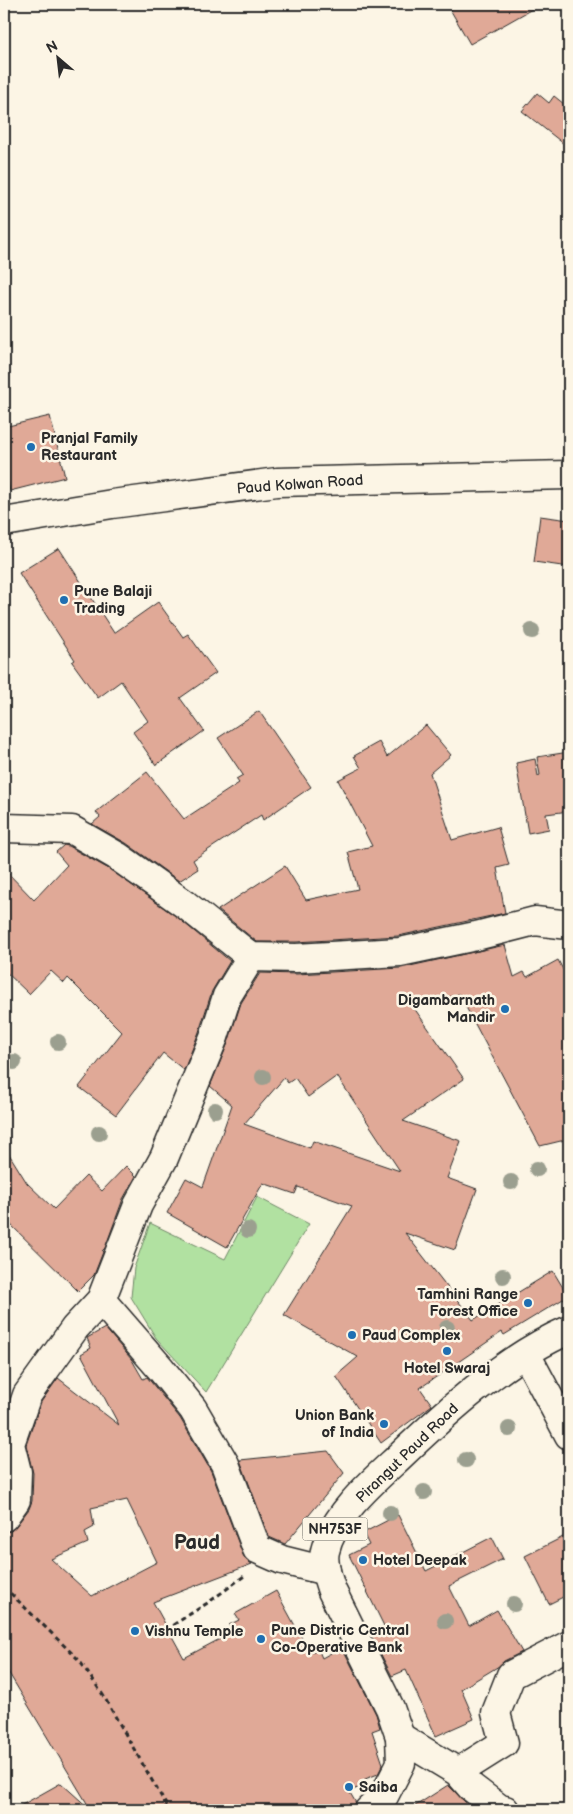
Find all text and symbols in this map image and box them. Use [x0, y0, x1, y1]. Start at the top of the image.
north arrow [32, 32, 82, 82]
text: N [43, 37, 61, 57]
place label: Pranjal Family Restaurant [41, 429, 138, 465]
marker: Pranjal Family Restaurant [25, 441, 37, 453]
street label: Paud Kolwan Road [236, 471, 364, 498]
place label: Pune Balaji Trading [74, 582, 152, 618]
marker: Pune Balaji Trading [58, 594, 70, 606]
place label: Digambarnath Mandir [398, 991, 496, 1027]
marker: Digambarnath Mandir [499, 1003, 511, 1015]
place label: Tamhini Range Forest Office [417, 1285, 518, 1321]
marker: Tamhini Range Forest Office [522, 1297, 534, 1309]
place label: Paud Complex [362, 1326, 460, 1345]
marker: Paud Complex [346, 1329, 358, 1341]
marker: Hotel Swaraj [441, 1345, 453, 1357]
place label: Hotel Swaraj [404, 1359, 490, 1378]
street label: Pirangut Paud Road [352, 1400, 463, 1507]
place label: Union Bank of India [295, 1406, 374, 1442]
marker: Union Bank of India [378, 1418, 390, 1430]
road number: NH753F [302, 1518, 368, 1540]
district label: Paud [174, 1531, 220, 1555]
place label: Hotel Deepak [373, 1551, 467, 1570]
marker: Hotel Deepak [357, 1554, 369, 1566]
place label: Pune Distric Central Co-Operative Bank [271, 1621, 409, 1657]
place label: Vishnu Temple [145, 1622, 244, 1641]
marker: Vishnu Temple [129, 1625, 141, 1637]
marker: Pune Distric Central Co-Operative Bank [255, 1633, 267, 1645]
place label: Saiba [359, 1778, 398, 1797]
marker: Saiba [343, 1781, 355, 1793]

